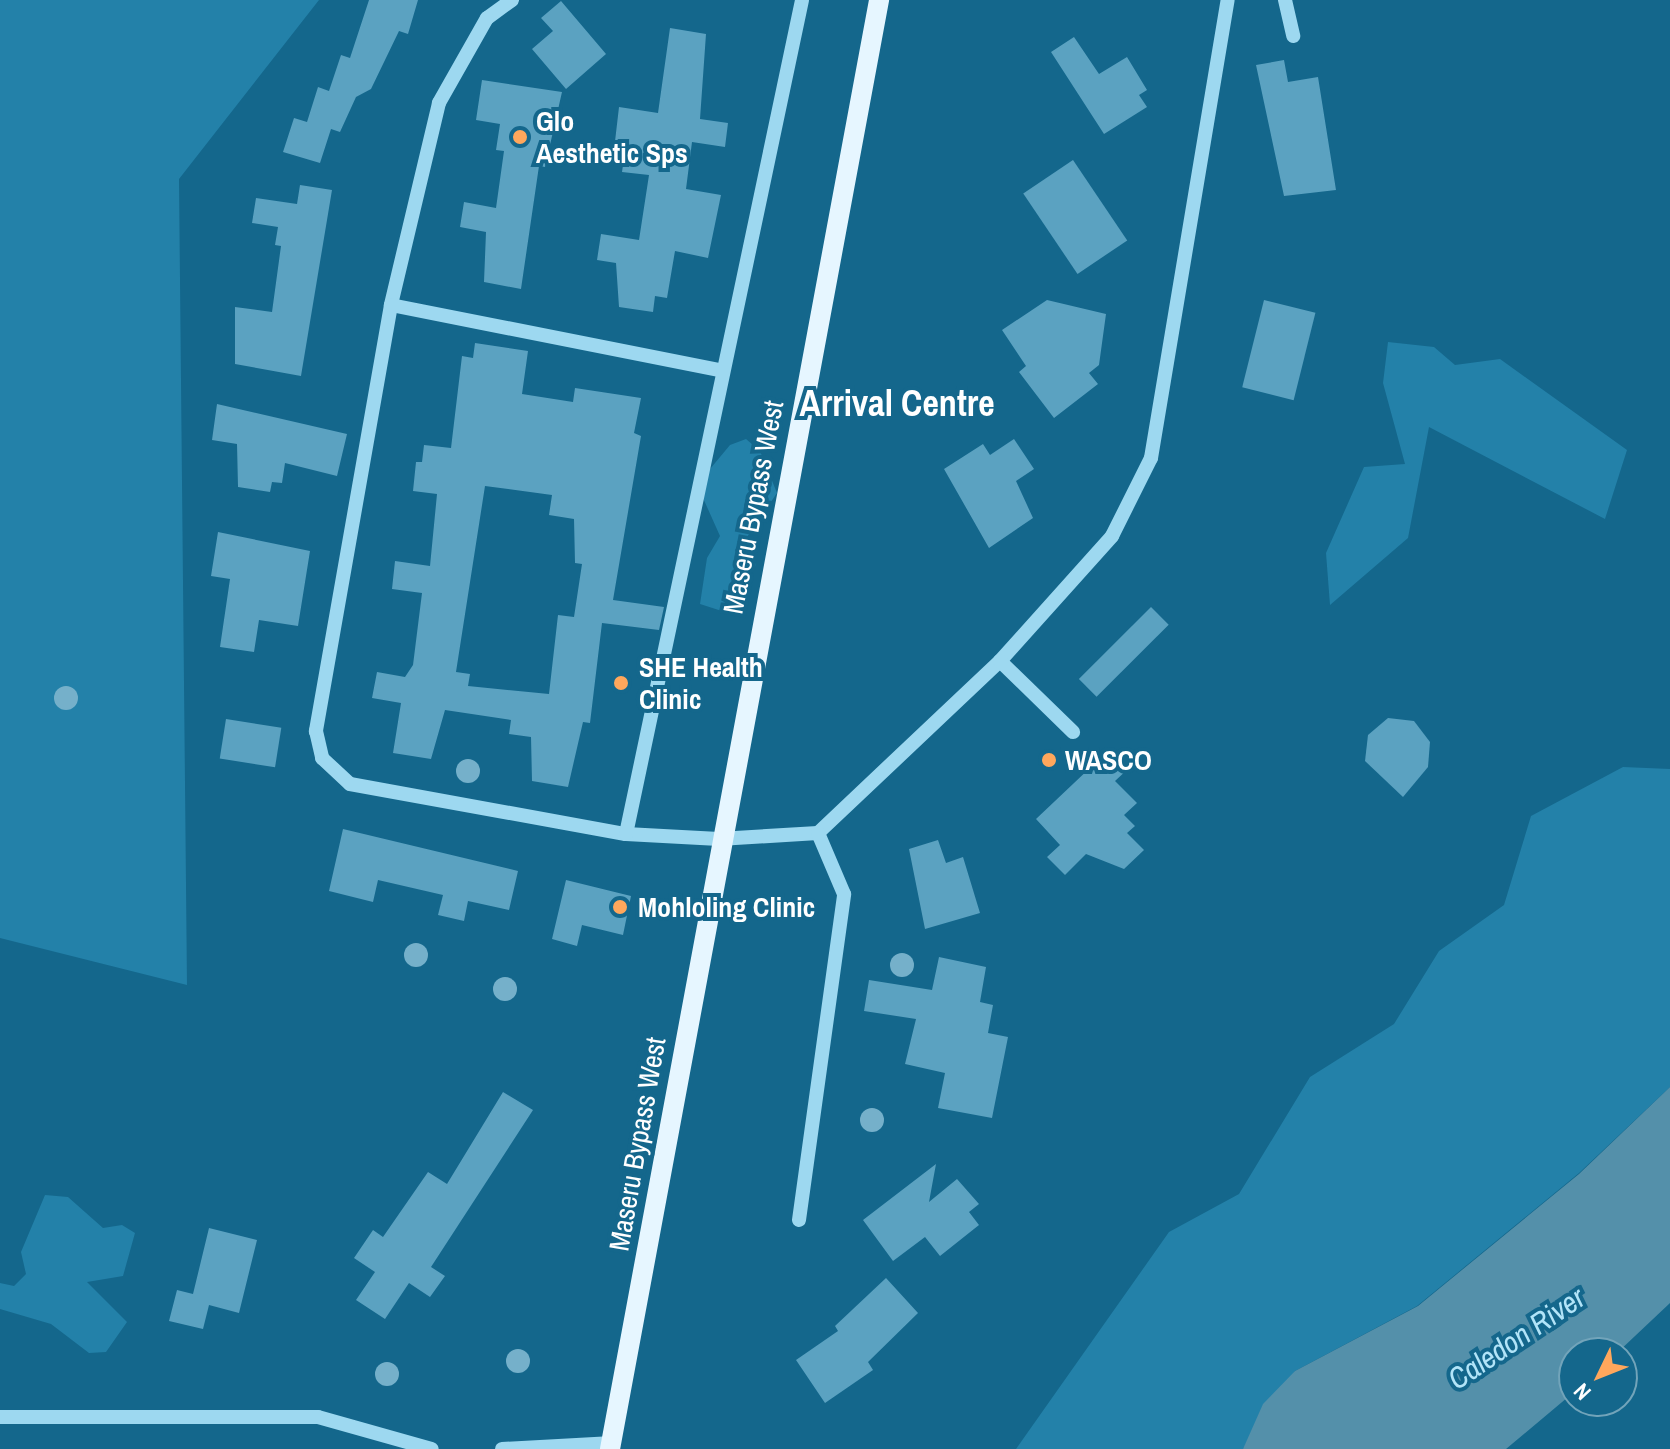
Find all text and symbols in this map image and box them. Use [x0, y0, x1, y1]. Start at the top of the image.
place label: Glo Aesthetic Sps [536, 104, 688, 170]
marker: Glo Aesthetic Sps [511, 128, 529, 146]
district label: Arrival Centre [799, 382, 995, 426]
street label: Maseru Bypass West [716, 398, 790, 616]
place label: SHE Health Clinic [639, 650, 763, 716]
marker: SHE Health Clinic [610, 672, 632, 694]
place label: WASCO [1065, 743, 1152, 777]
marker: WASCO [1040, 751, 1058, 769]
place label: Mohloling Clinic [638, 890, 815, 924]
marker: Mohloling Clinic [609, 896, 631, 918]
street label: Maseru Bypass West [602, 1034, 672, 1254]
water label: Caledon River [1441, 1279, 1591, 1397]
north arrow [1558, 1337, 1638, 1417]
text: N [1566, 1377, 1597, 1407]

